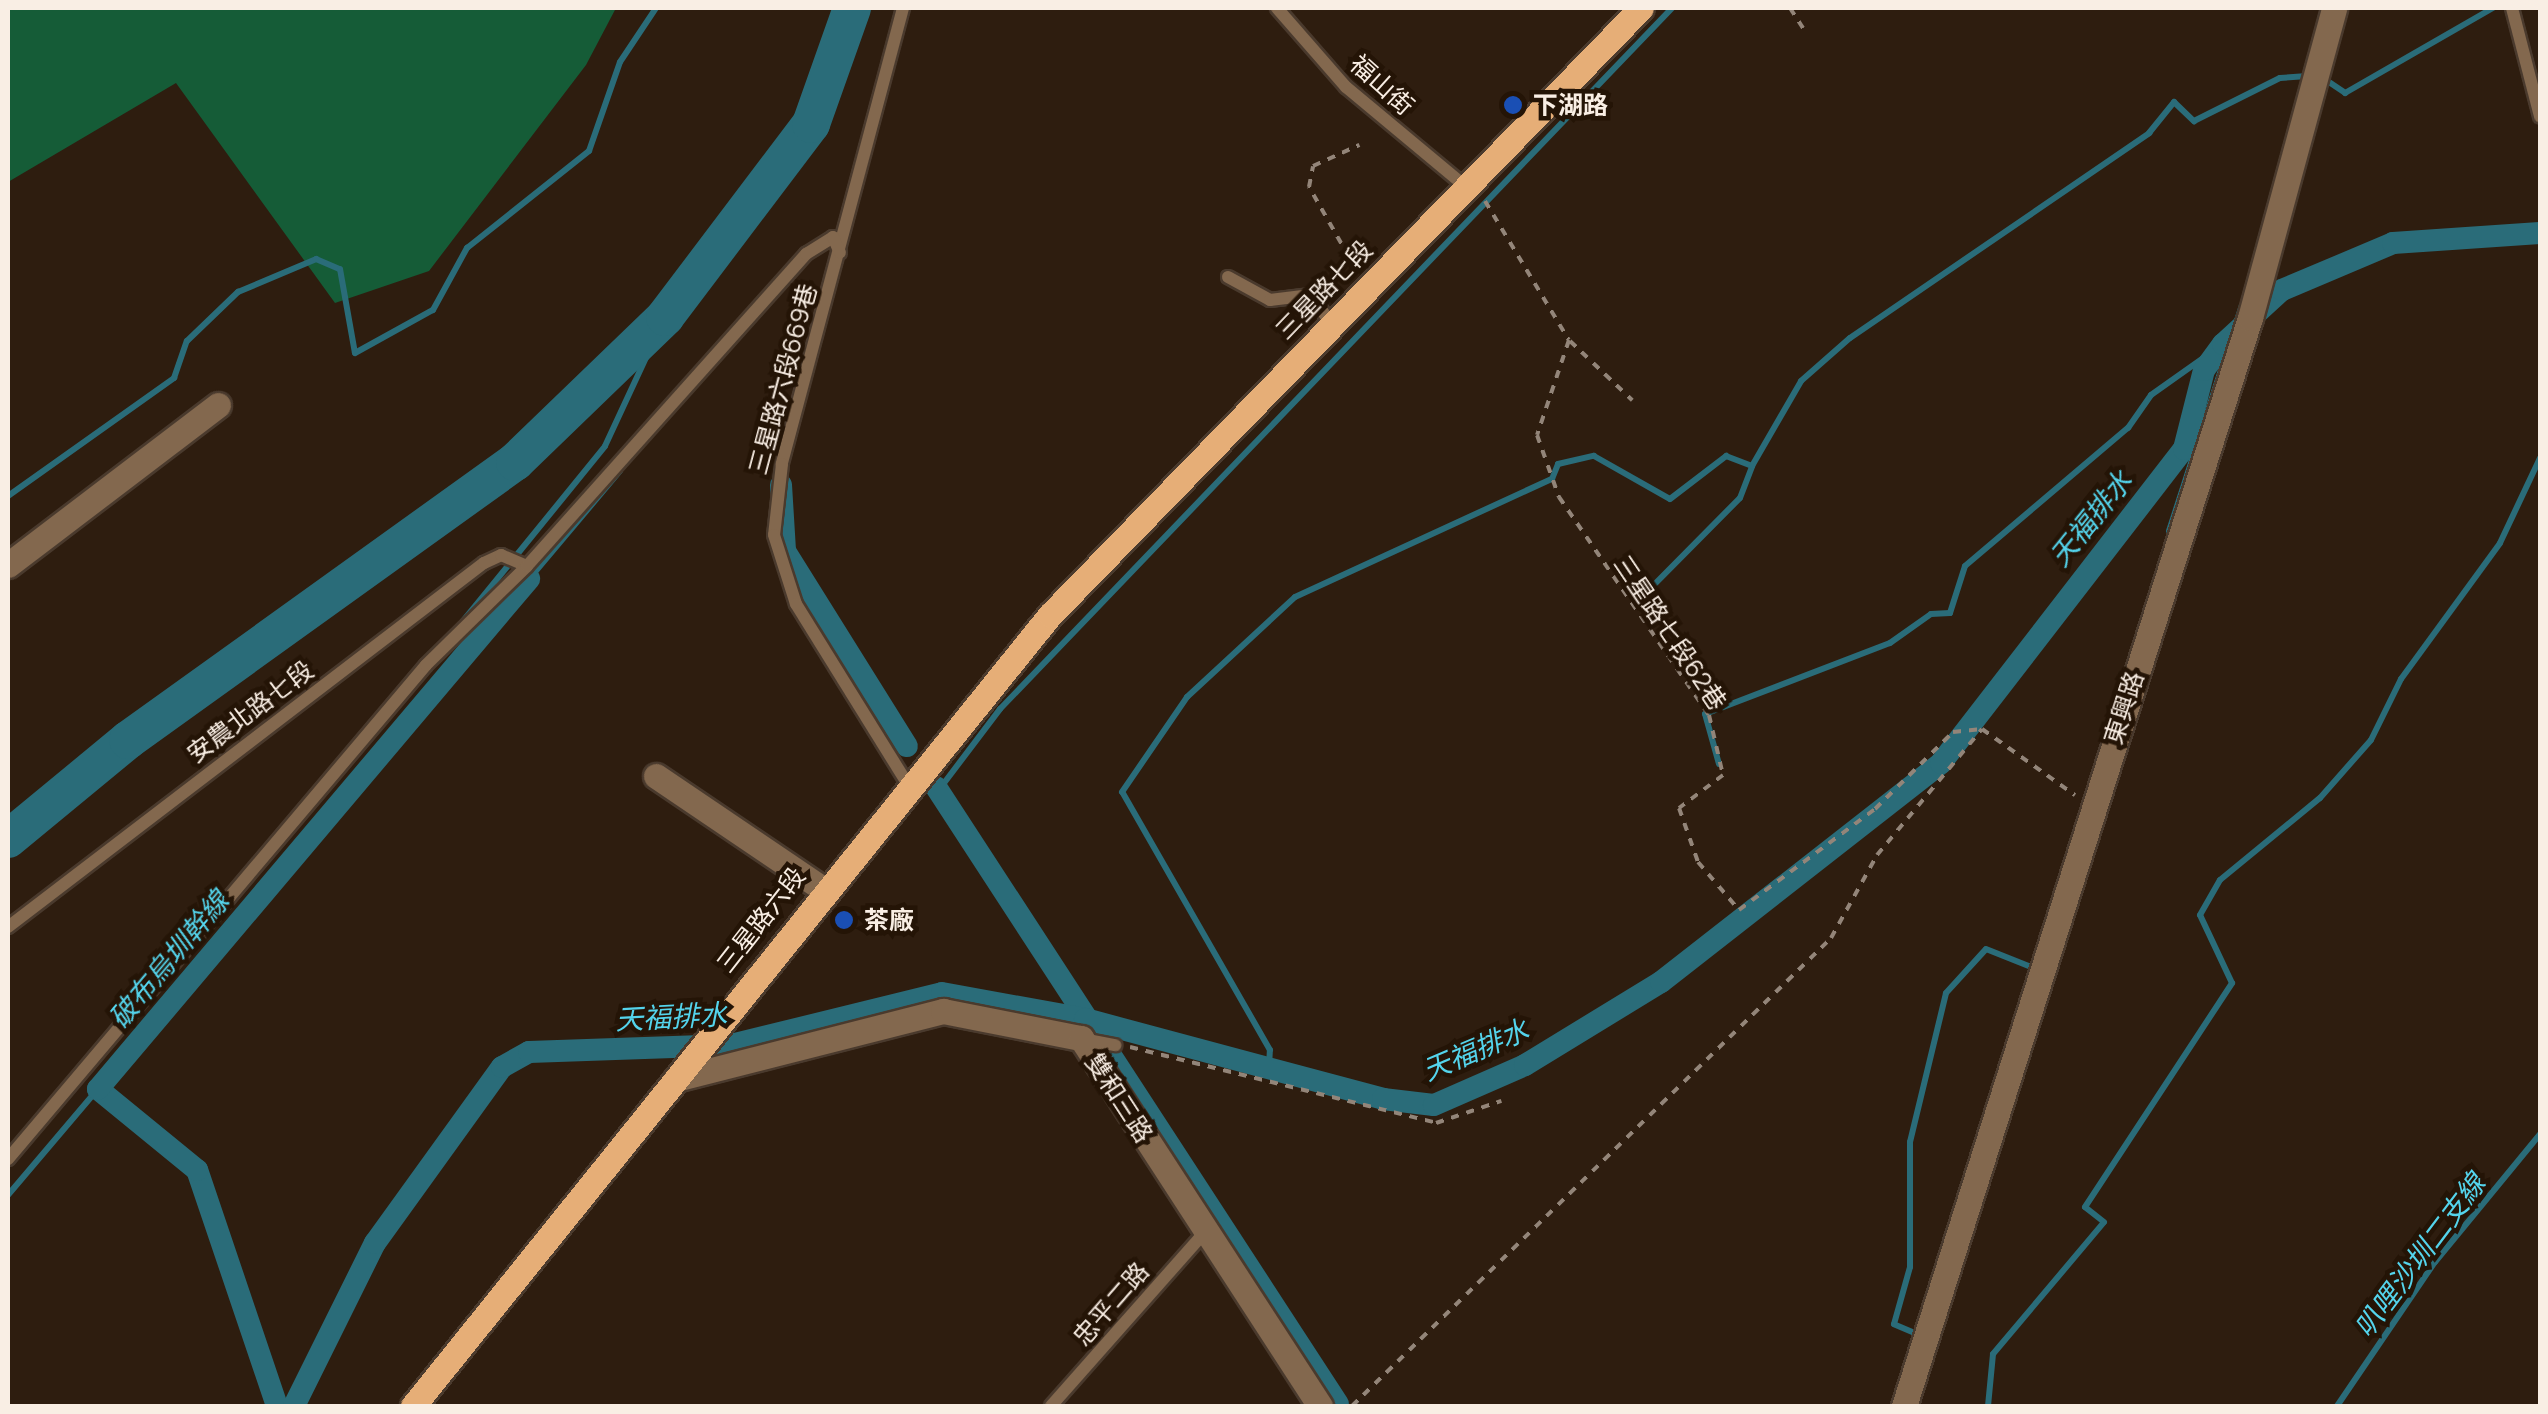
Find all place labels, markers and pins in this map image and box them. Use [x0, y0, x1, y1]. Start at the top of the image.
place label: 下湖路 [1533, 90, 1608, 120]
marker: 下湖路 [1502, 94, 1524, 116]
place label: 茶廠 [864, 905, 914, 935]
marker: 茶廠 [833, 909, 855, 931]

